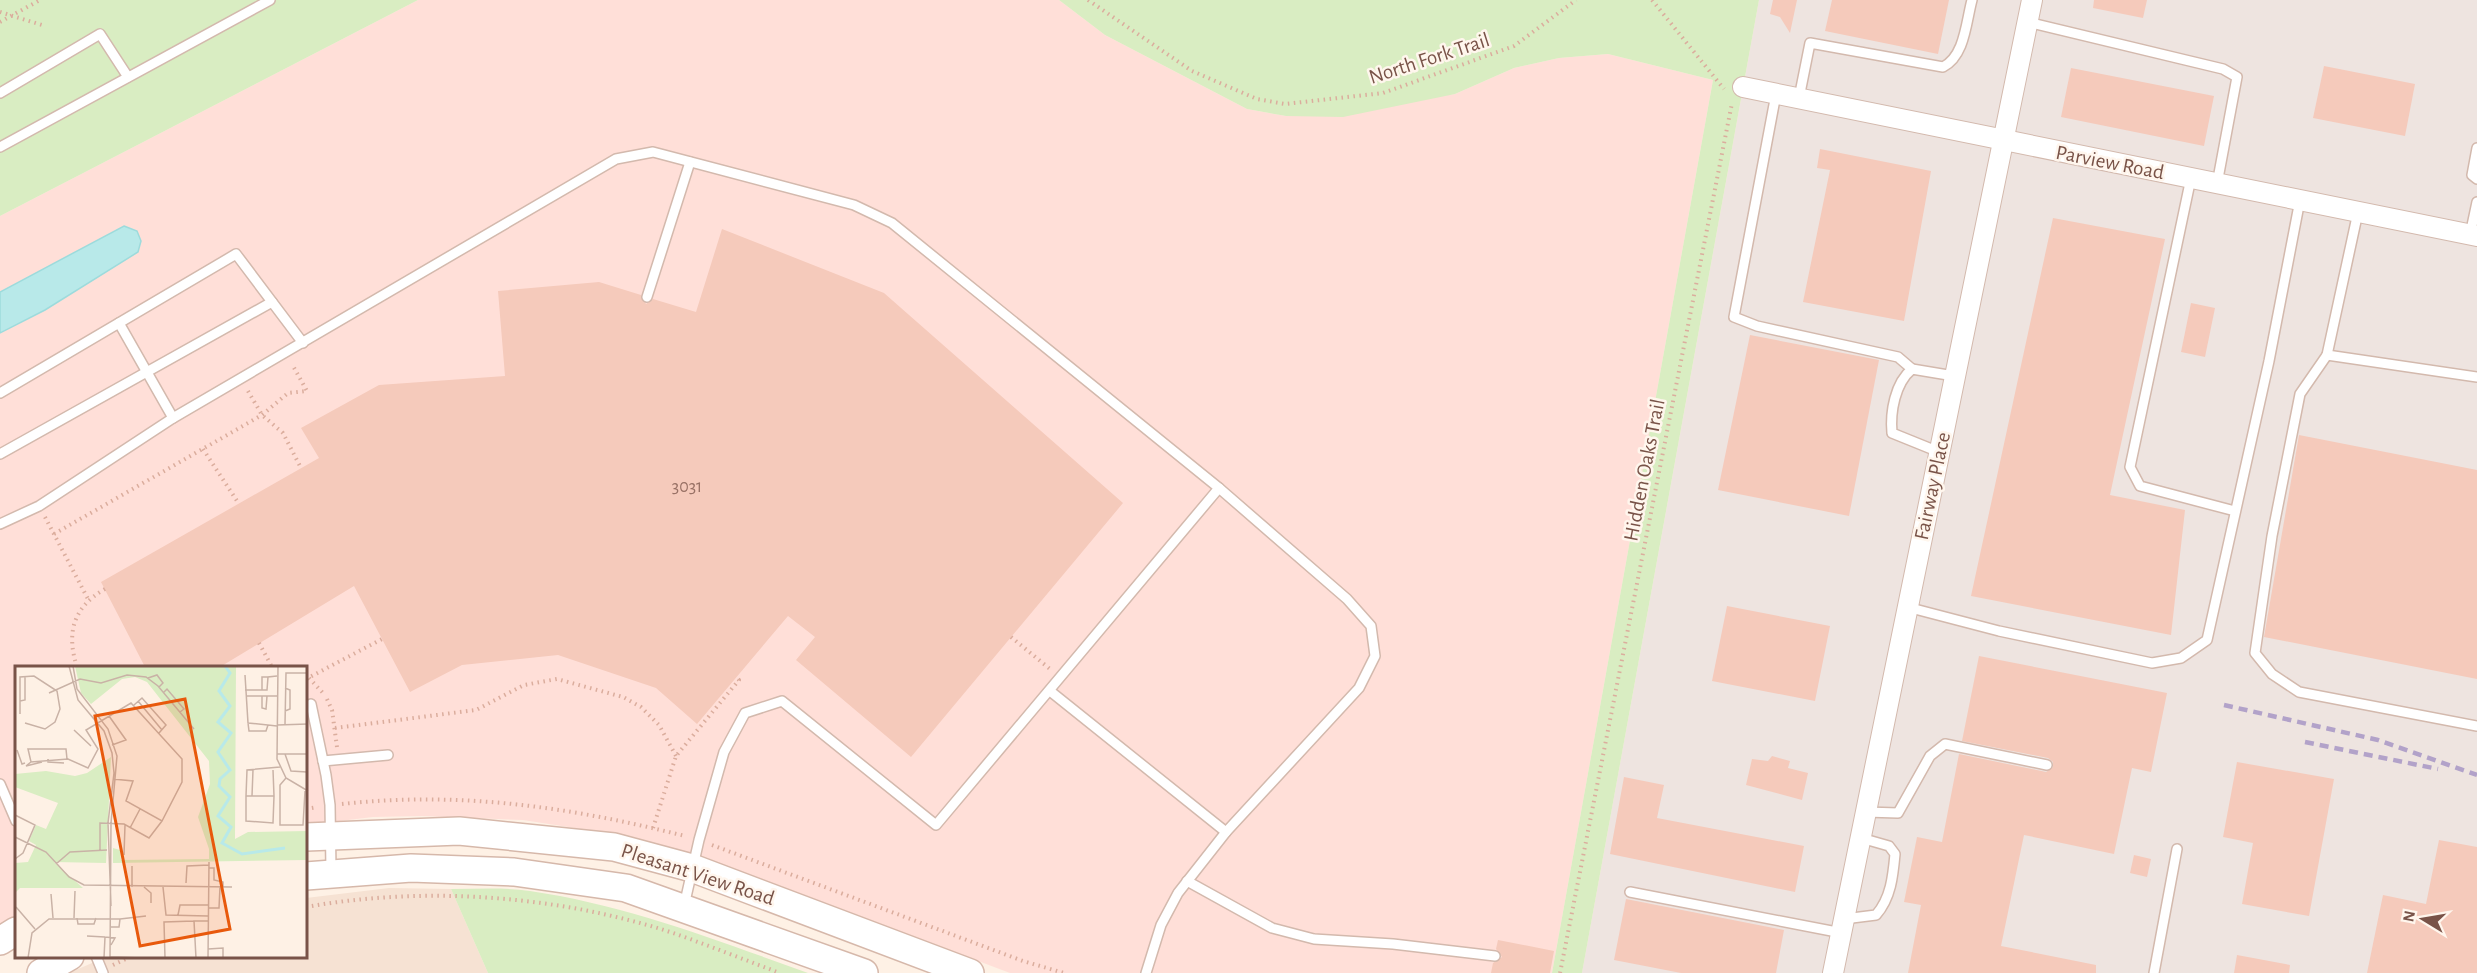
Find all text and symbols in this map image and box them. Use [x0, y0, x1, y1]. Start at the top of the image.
street label: North Fork Trail [1366, 29, 1492, 88]
street label: Parview Road [2054, 142, 2166, 183]
street label: Hidden Oaks Trail [1620, 397, 1669, 543]
street label: Fairway Place [1911, 430, 1954, 542]
house number: 3031 [672, 478, 702, 496]
inset map [15, 666, 308, 958]
street label: Pleasant View Road [619, 840, 777, 909]
north arrow [2393, 889, 2453, 949]
text: N [2400, 909, 2418, 923]

